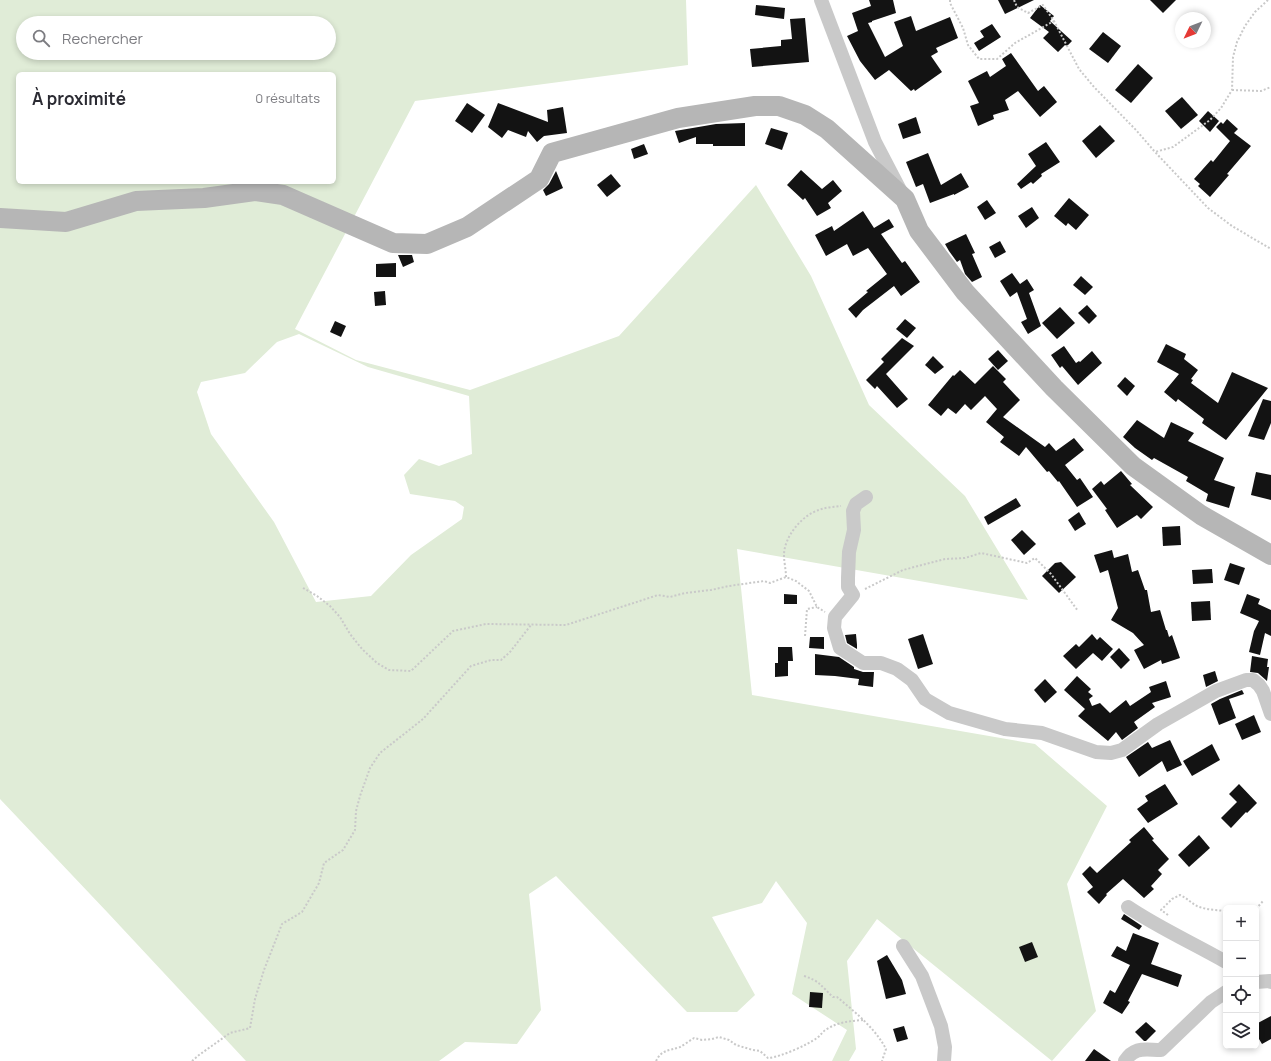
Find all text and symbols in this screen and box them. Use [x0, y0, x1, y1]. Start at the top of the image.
north arrow [1175, 12, 1211, 48]
search box [16, 16, 336, 60]
icon: search [30, 27, 52, 49]
text: Rechercher [62, 28, 143, 49]
text: À proximité [32, 87, 126, 110]
text: 0 résultats [255, 89, 320, 107]
map controls [1223, 905, 1259, 1049]
button: + [1223, 905, 1259, 941]
button: − [1223, 941, 1259, 977]
button: locate [1223, 977, 1259, 1013]
button: layers [1223, 1013, 1259, 1049]

